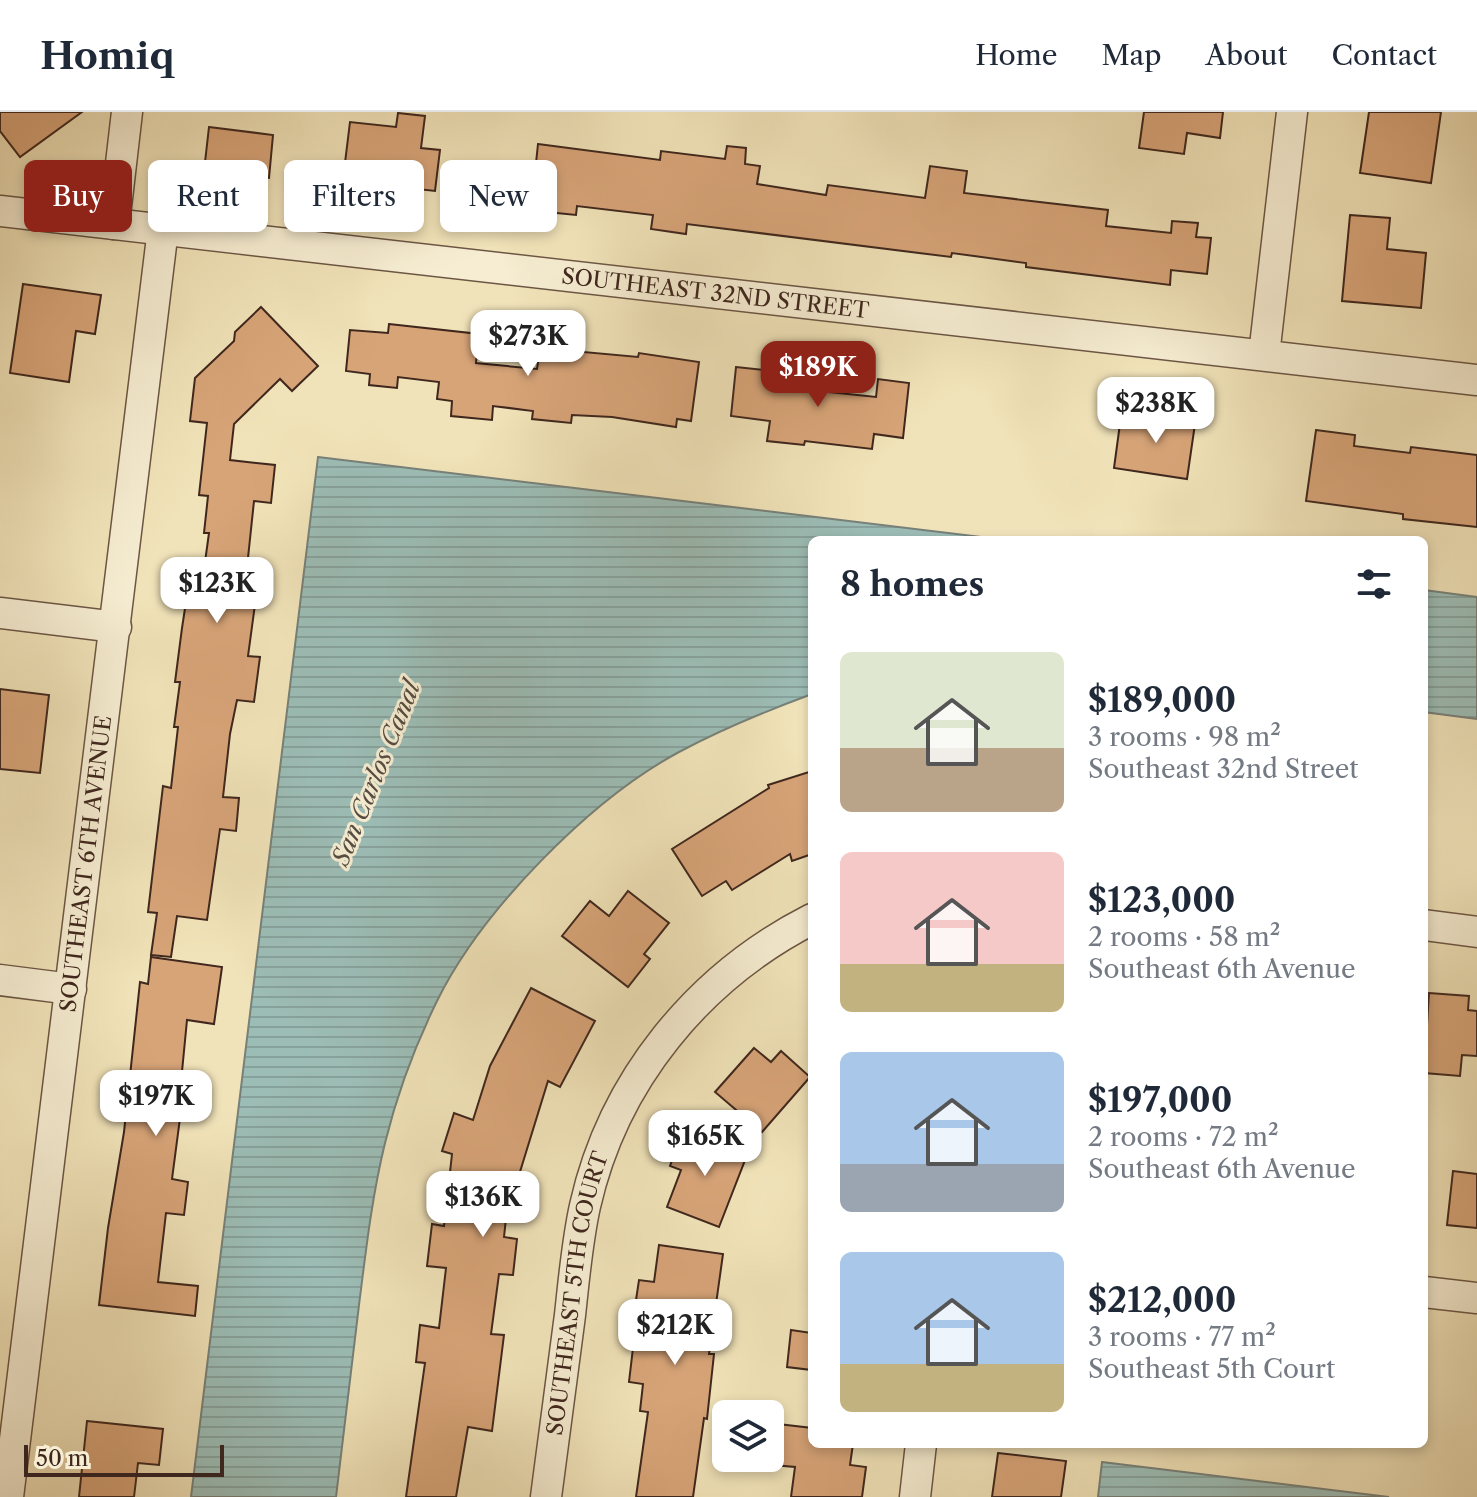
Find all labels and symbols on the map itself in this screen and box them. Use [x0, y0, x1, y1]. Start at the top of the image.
street label: SOUTHEAST 32ND STREET [560, 262, 871, 324]
pin: $273K [472, 310, 584, 378]
pin: $189K [762, 341, 874, 409]
pin: $238K [1100, 377, 1212, 445]
pin: $123K [161, 557, 273, 625]
water label: San Carlos Canal [325, 674, 427, 871]
street label: SOUTHEAST 6TH AVENUE [54, 714, 117, 1014]
pin: $197K [100, 1070, 212, 1138]
pin: $165K [649, 1110, 761, 1178]
street label: SOUTHEAST 5TH COURT [541, 1147, 614, 1437]
pin: $136K [427, 1171, 539, 1239]
pin: $212K [619, 1299, 731, 1367]
scale bar [24, 1441, 224, 1477]

